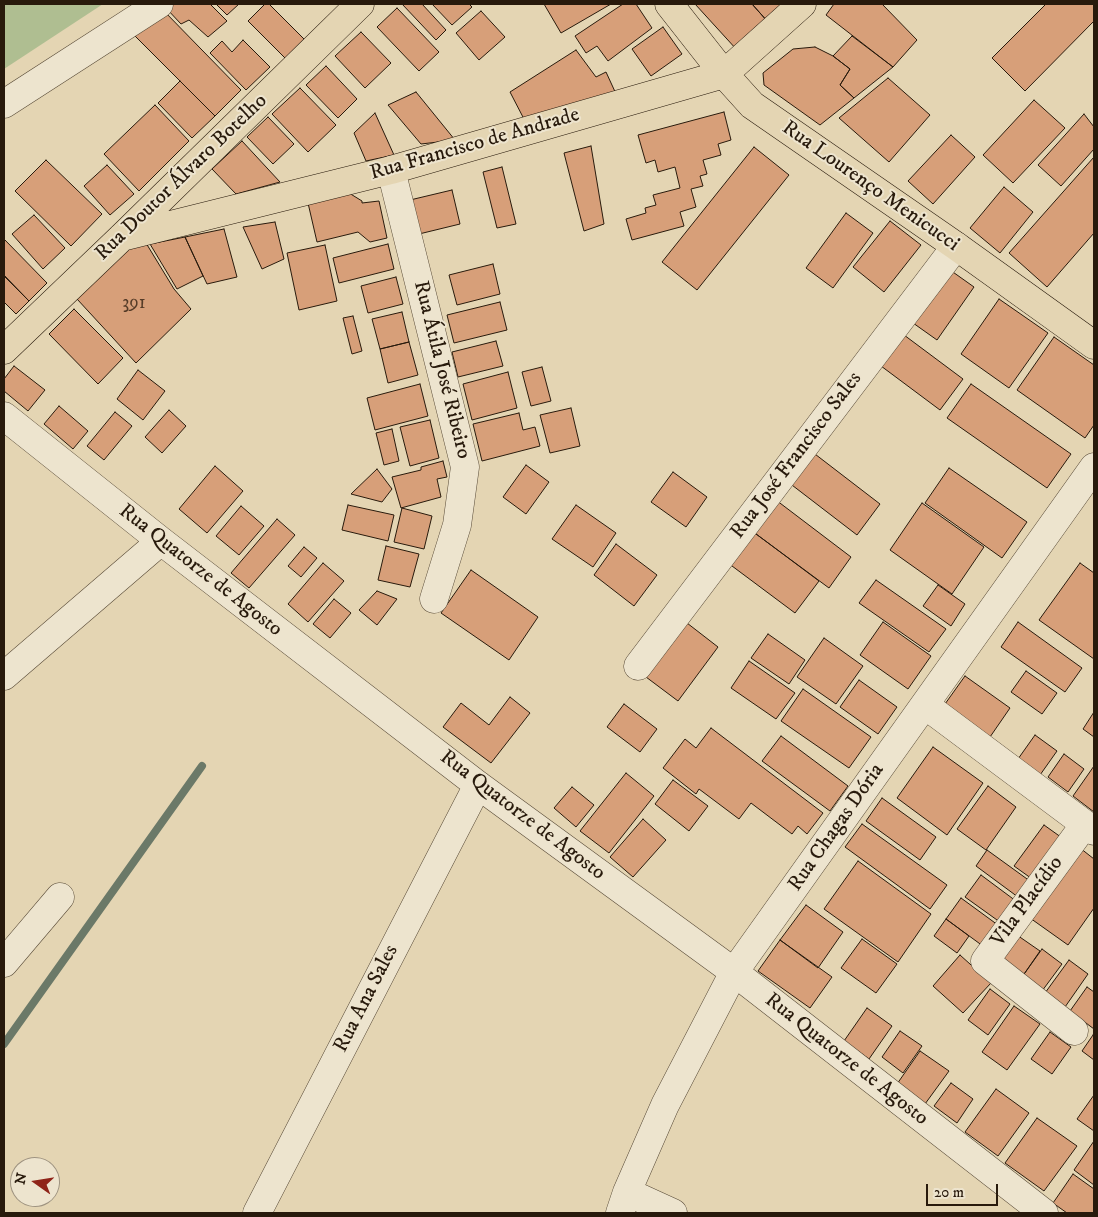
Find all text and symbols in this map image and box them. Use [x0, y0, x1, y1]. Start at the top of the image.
street label: Rua Doutor Álvaro Botelho [91, 89, 273, 267]
street label: Rua Francisco de Andrade [367, 103, 583, 187]
street label: Rua Lourenço Menicucci [776, 116, 964, 258]
street label: Rua Átila José Ribeiro [407, 278, 475, 462]
house number: 391 [122, 293, 146, 315]
street label: Rua José Francisco Sales [726, 368, 868, 544]
street label: Rua Quatorze de Agosto [113, 499, 287, 643]
street label: Rua Quatorze de Agosto [434, 746, 610, 886]
street label: Rua Chagas Dória [784, 759, 890, 897]
street label: Vila Placídio [987, 852, 1069, 952]
street label: Rua Ana Sales [329, 941, 405, 1057]
street label: Rua Quatorze de Agosto [759, 988, 933, 1132]
north arrow [10, 1157, 60, 1207]
text: N [11, 1171, 31, 1186]
scale bar [928, 1174, 1000, 1206]
text: 20 m [934, 1183, 964, 1202]

